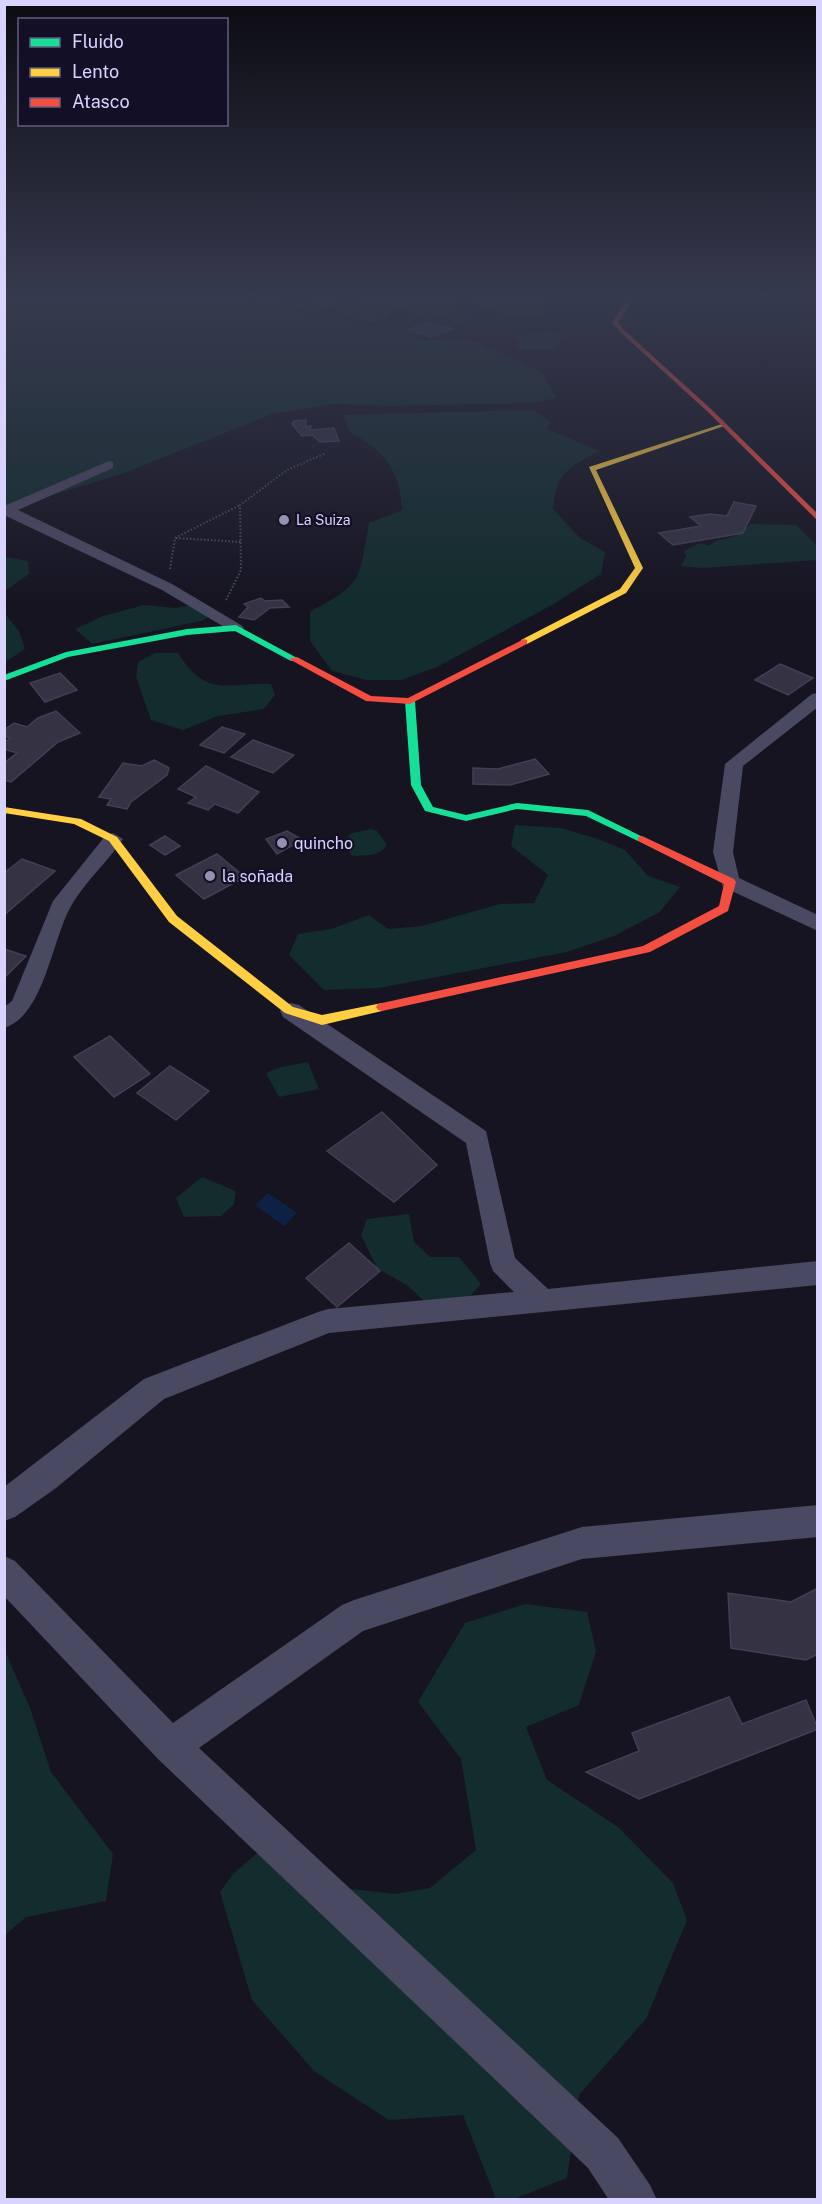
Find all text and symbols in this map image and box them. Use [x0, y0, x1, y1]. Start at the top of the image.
legend [18, 18, 228, 126]
text: Fluido [72, 31, 124, 52]
text: Lento [72, 61, 119, 82]
text: Atasco [72, 91, 130, 112]
place label: La Suiza [296, 512, 351, 528]
marker: La Suiza [277, 513, 291, 527]
place label: quincho [294, 834, 353, 853]
marker: quincho [275, 836, 289, 850]
place label: la soñada [222, 867, 293, 886]
marker: la soñada [203, 869, 217, 883]

